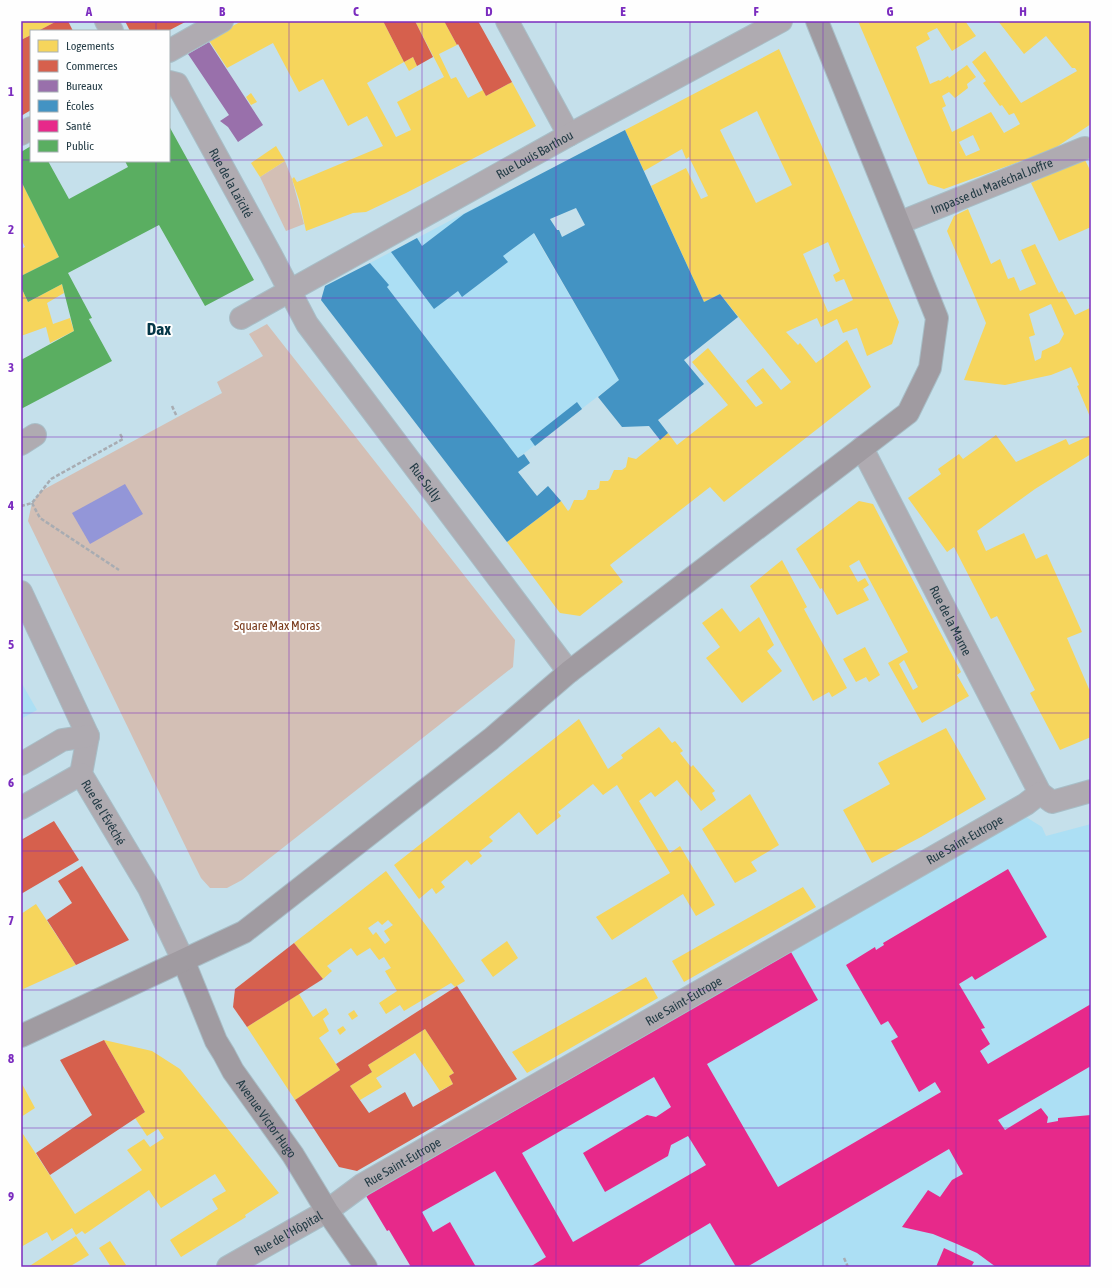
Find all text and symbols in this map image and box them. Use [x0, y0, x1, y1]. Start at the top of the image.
text: A [85, 4, 93, 19]
text: B [219, 4, 226, 19]
text: C [353, 4, 359, 19]
text: D [485, 4, 493, 19]
text: E [620, 4, 626, 19]
text: F [753, 4, 759, 19]
text: G [887, 4, 894, 19]
text: H [1019, 4, 1027, 19]
legend [30, 30, 170, 162]
text: Logements [66, 39, 114, 53]
text: Commerces [66, 59, 117, 73]
text: Bureaux [66, 79, 103, 93]
text: 1 [8, 84, 14, 99]
text: Écoles [66, 99, 94, 113]
text: Santé [66, 119, 91, 133]
street label: Rue Louis Barthou [493, 127, 575, 182]
text: Public [66, 139, 94, 153]
street label: Rue de la Laïcité [206, 145, 256, 220]
street label: Impasse du Maréchal Joffre [929, 154, 1055, 217]
text: 2 [8, 222, 14, 237]
district label: Dax [147, 319, 171, 339]
text: 3 [8, 360, 14, 375]
street label: Rue Sully [407, 460, 446, 505]
text: 4 [7, 498, 14, 513]
street label: Rue de la Marne [927, 583, 975, 658]
park label: Square Max Moras [234, 618, 321, 633]
text: 5 [8, 637, 14, 652]
text: 6 [8, 775, 14, 790]
street label: Rue de l'Évêché [79, 777, 129, 848]
street label: Rue Saint-Eutrope [924, 811, 1006, 867]
text: 7 [8, 913, 14, 928]
street label: Rue Saint-Eutrope [642, 973, 725, 1028]
text: 8 [8, 1051, 14, 1066]
street label: Avenue Victor Hugo [234, 1076, 300, 1160]
street label: Rue Saint-Eutrope [361, 1134, 444, 1190]
text: 9 [8, 1189, 14, 1204]
street label: Rue de l'Hôpital [251, 1208, 325, 1258]

